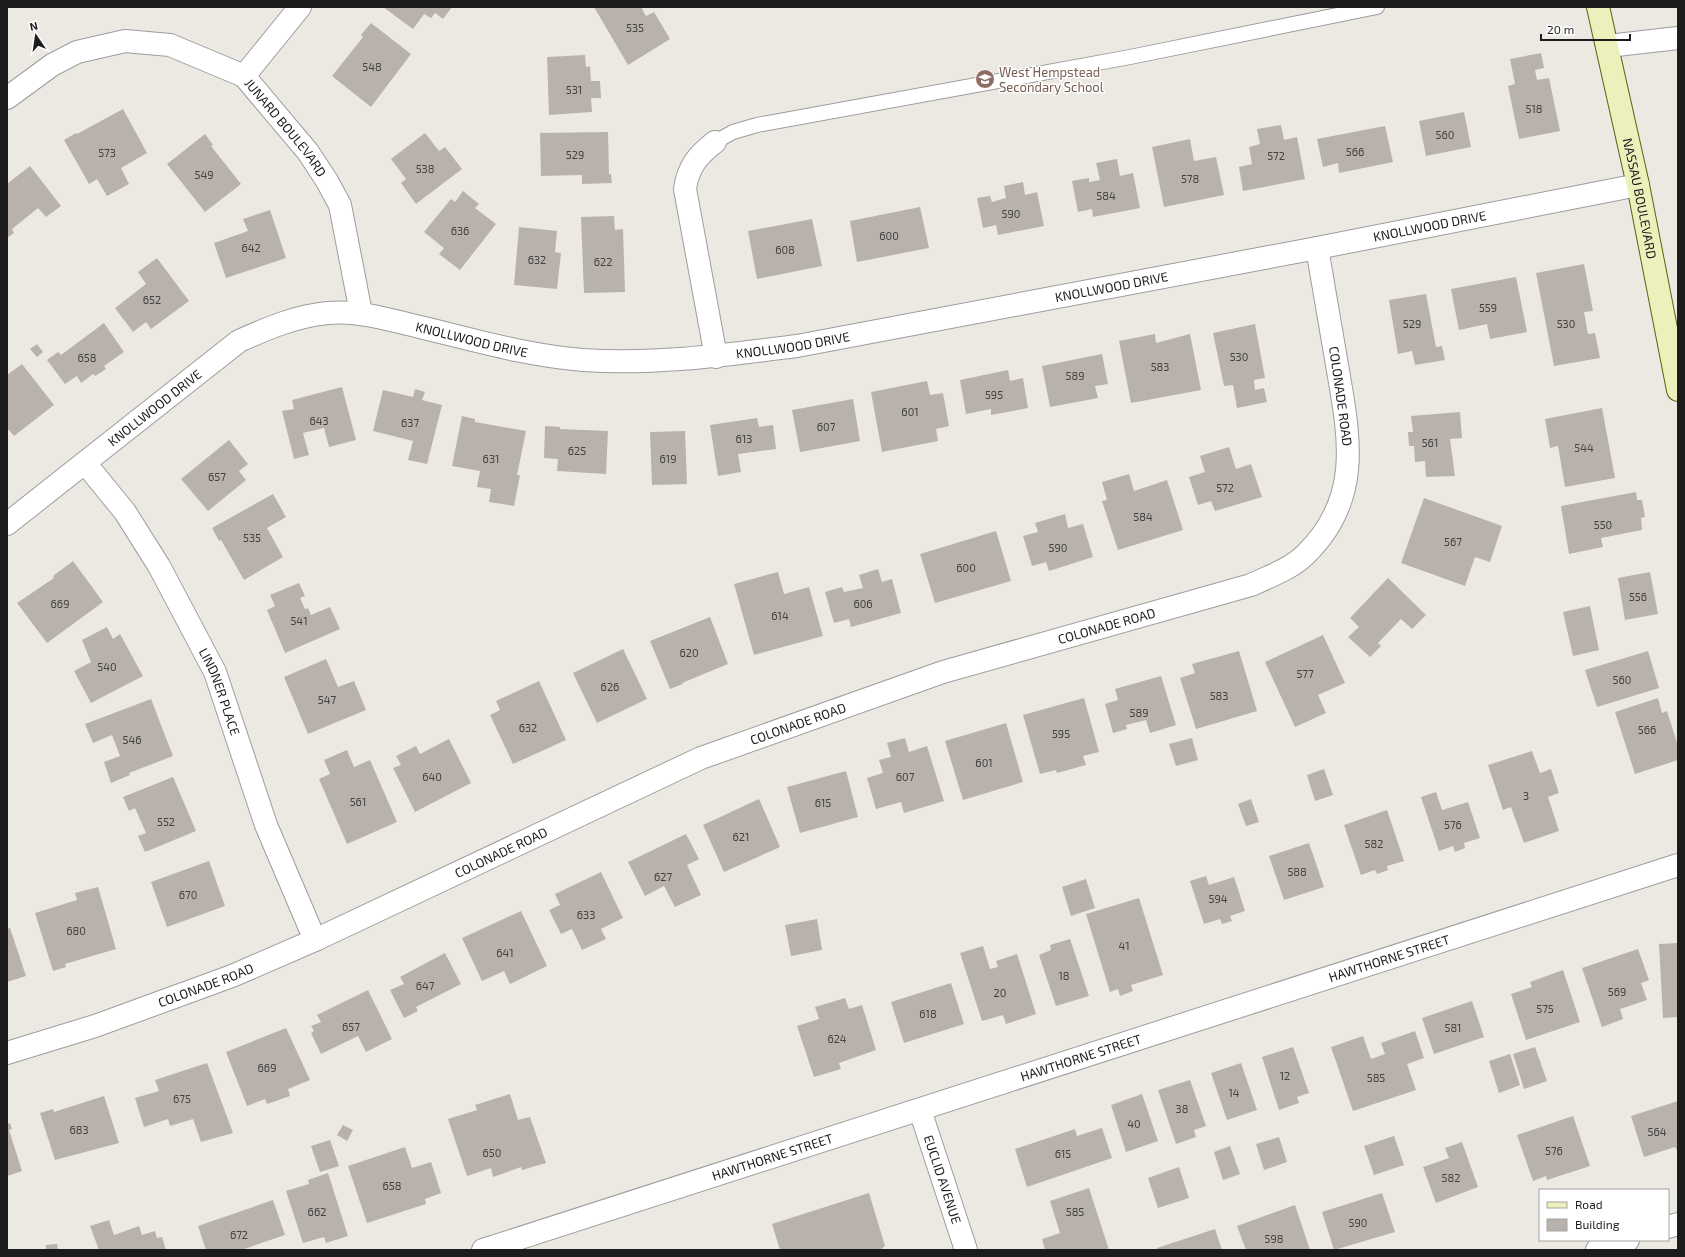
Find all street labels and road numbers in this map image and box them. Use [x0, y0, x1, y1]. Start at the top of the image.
street label: JUNARD BOULEVARD [241, 75, 330, 180]
street label: NASSAU BOULEVARD [1620, 136, 1660, 260]
street label: KNOLLWOOD DRIVE [1372, 207, 1488, 245]
street label: KNOLLWOOD DRIVE [1053, 268, 1169, 305]
street label: KNOLLWOOD DRIVE [414, 318, 529, 360]
street label: KNOLLWOOD DRIVE [735, 328, 851, 362]
street label: COLONADE ROAD [1326, 345, 1356, 447]
street label: KNOLLWOOD DRIVE [105, 366, 205, 449]
street label: COLONADE ROAD [1056, 604, 1157, 647]
street label: LINDNER PLACE [196, 645, 244, 737]
street label: COLONADE ROAD [748, 699, 848, 748]
street label: COLONADE ROAD [452, 824, 550, 881]
street label: HAWTHORNE STREET [1327, 931, 1452, 985]
street label: COLONADE ROAD [156, 960, 256, 1010]
street label: HAWTHORNE STREET [1018, 1030, 1144, 1084]
street label: HAWTHORNE STREET [710, 1130, 835, 1184]
street label: EUCLID AVENUE [921, 1133, 965, 1226]

